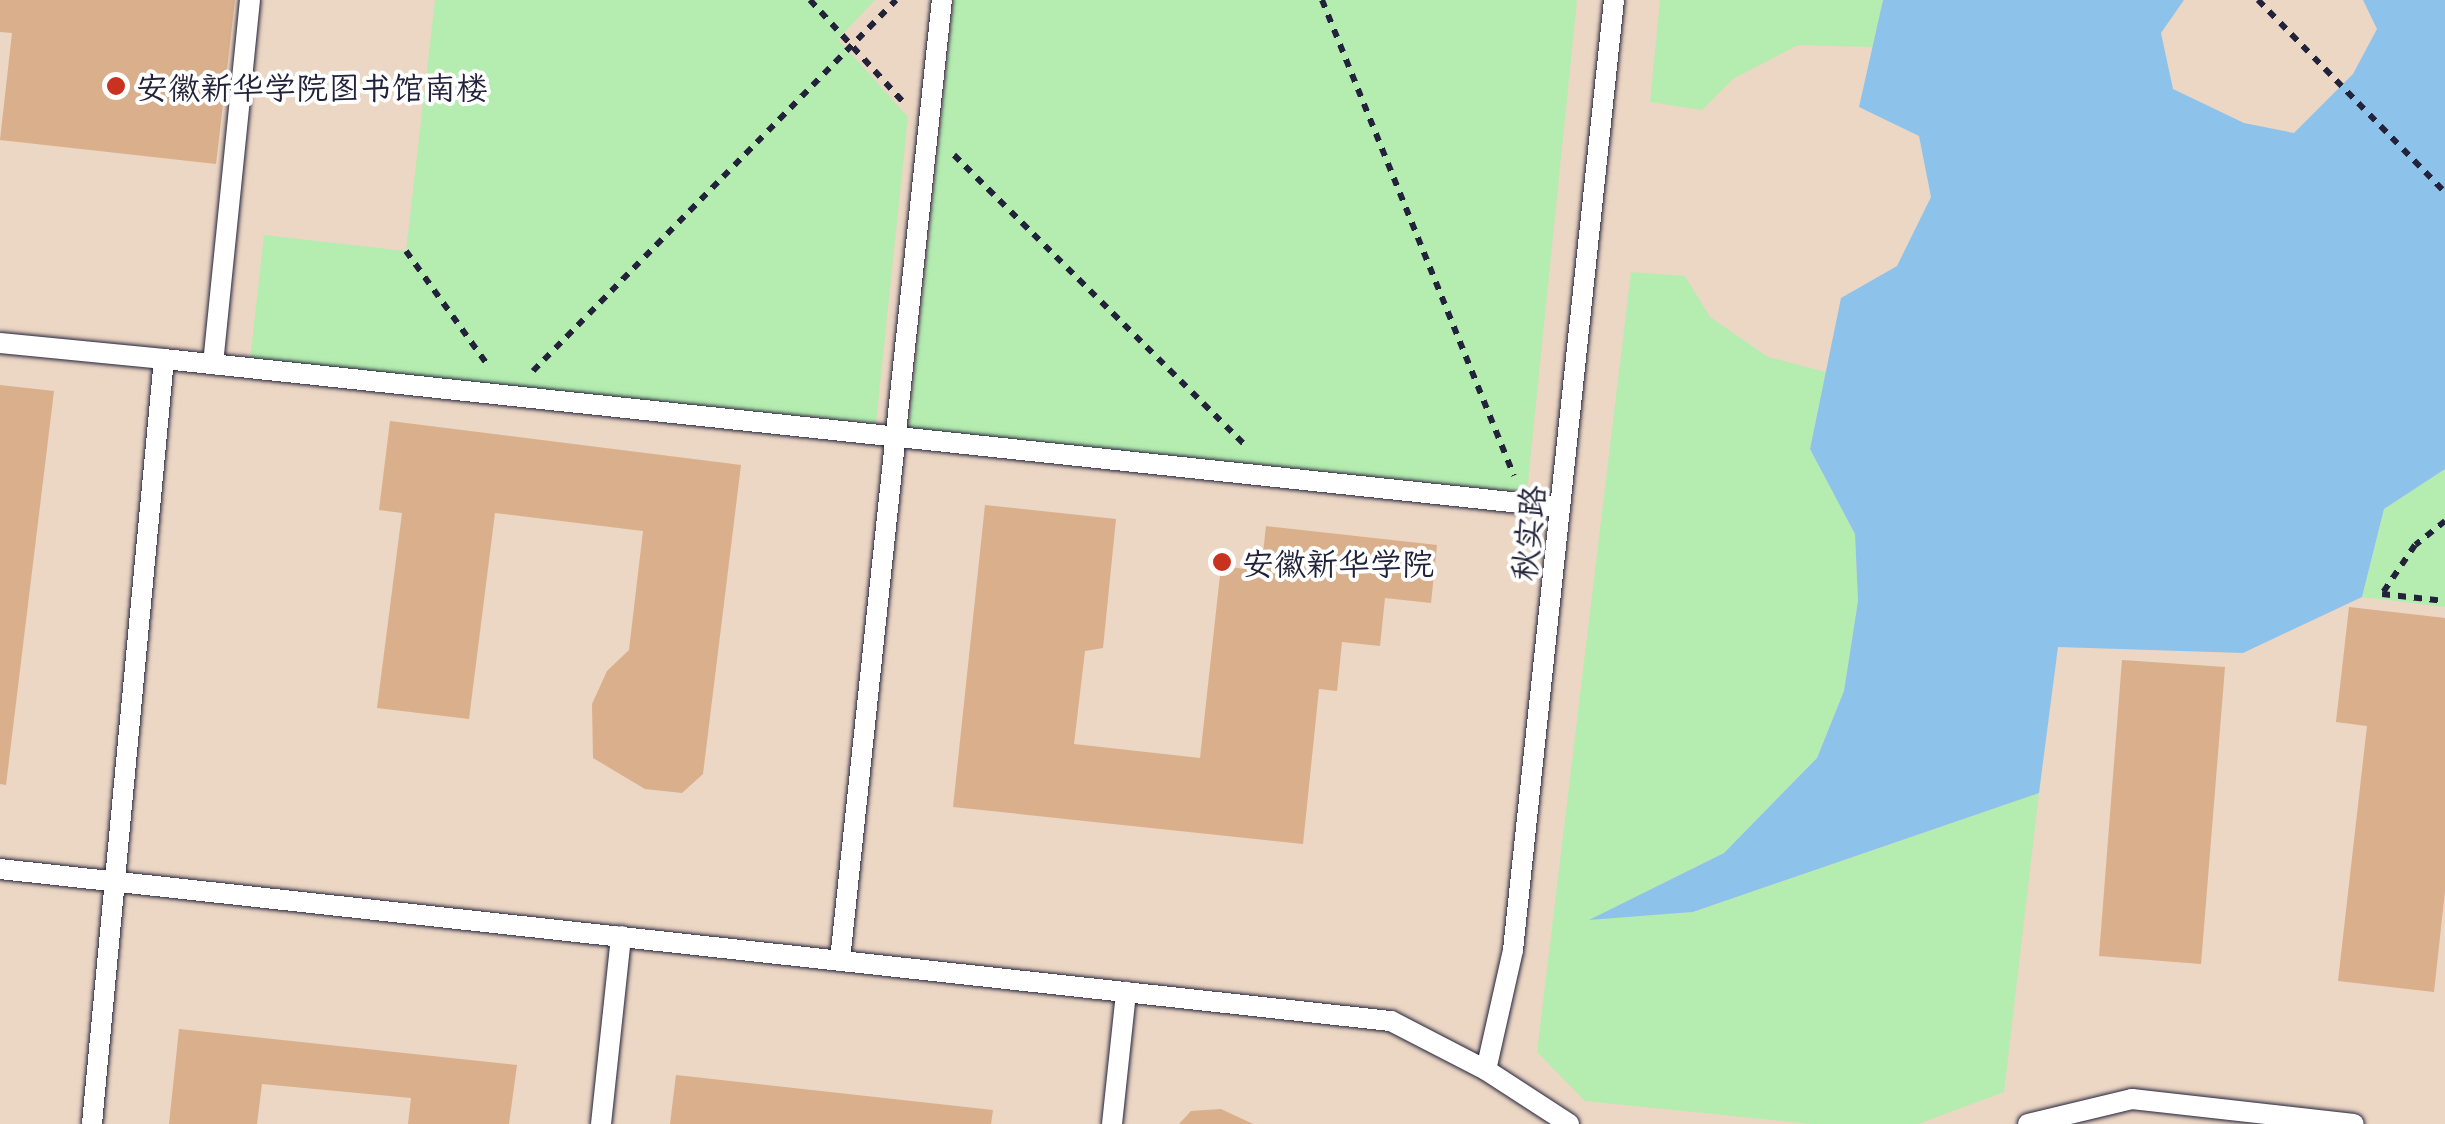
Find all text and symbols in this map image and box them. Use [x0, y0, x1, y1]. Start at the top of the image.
place label: 安徽新华学院图书馆南楼 [136, 67, 488, 105]
marker: 安徽新华学院图书馆南楼 [105, 75, 127, 97]
street label: 秋实路 [1503, 483, 1551, 583]
place label: 安徽新华学院 [1242, 543, 1434, 581]
marker: 安徽新华学院 [1211, 551, 1233, 573]

